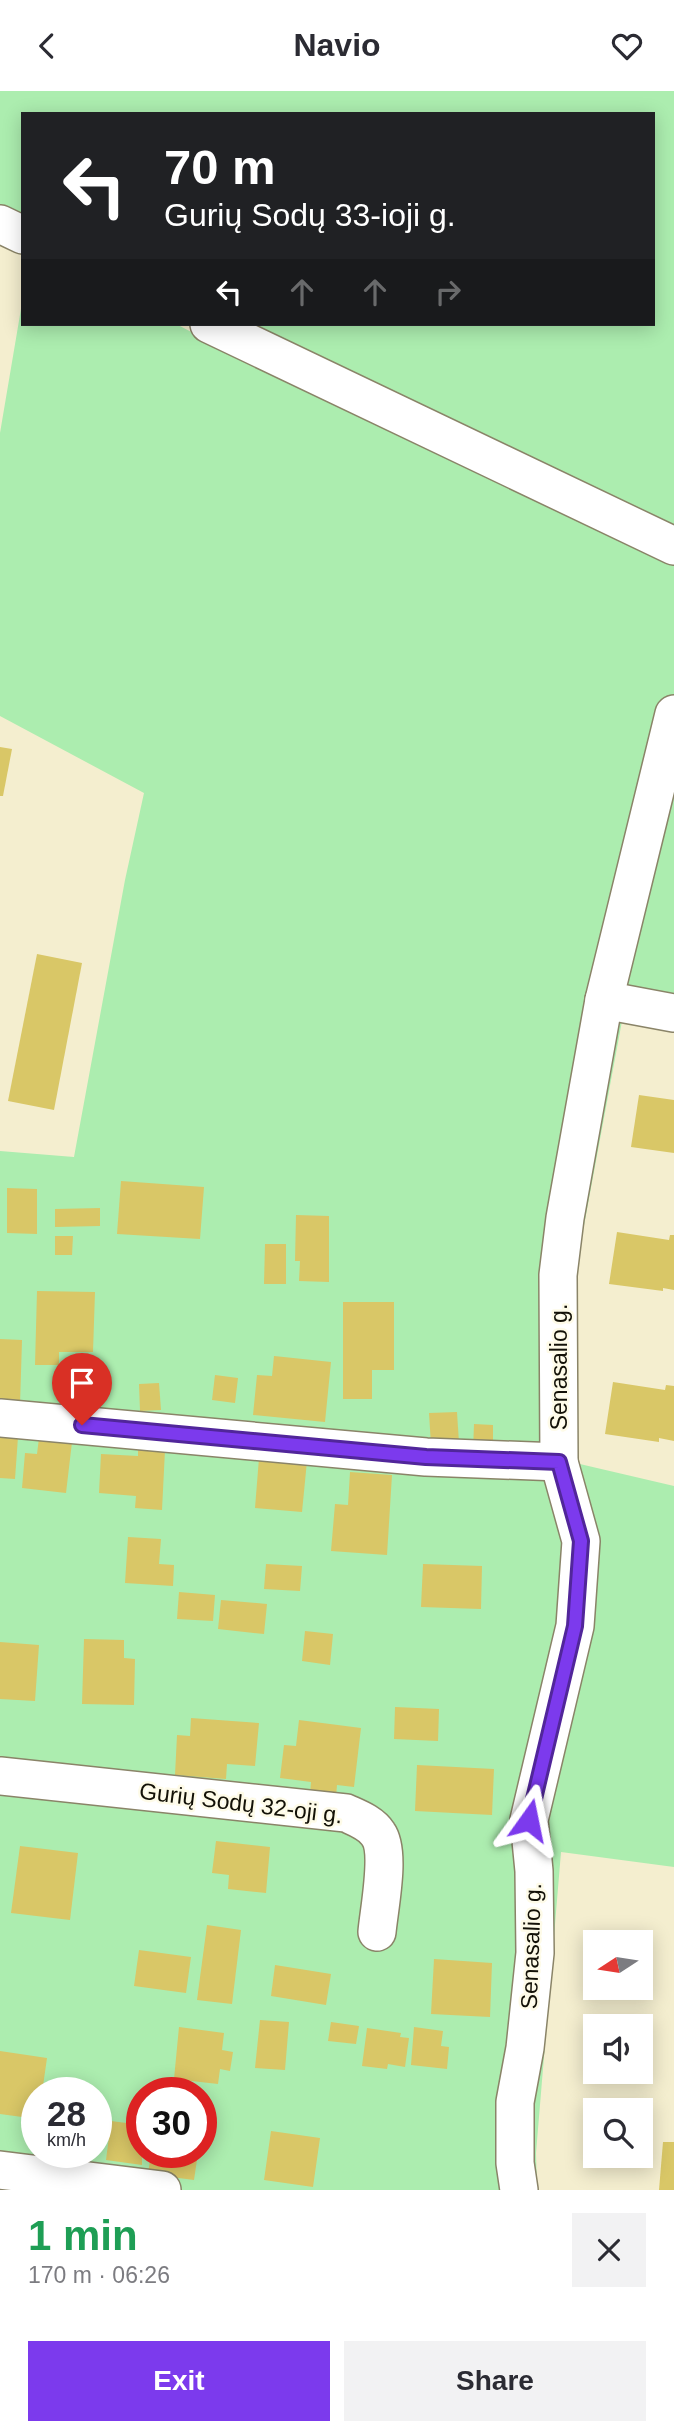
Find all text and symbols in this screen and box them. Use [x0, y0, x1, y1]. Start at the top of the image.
icon: back [28, 27, 66, 65]
text: Navio [293, 27, 381, 63]
icon: heart [608, 27, 646, 65]
icon: left [49, 140, 140, 231]
text: 70 m [164, 140, 276, 194]
text: Gurių Sodų 33-ioji g. [164, 197, 456, 233]
icon: left [210, 273, 248, 311]
icon: ahead [283, 273, 321, 311]
icon: ahead [356, 273, 394, 311]
icon: right [429, 273, 467, 311]
street label: Senasalio g. [546, 1304, 572, 1430]
pin [52, 1353, 112, 1425]
icon: arrive [63, 1364, 101, 1402]
street label: Gurių Sodų 32-oji g. [138, 1778, 344, 1828]
position arrow [492, 1783, 566, 1857]
street label: Senasalio g. [516, 1882, 546, 2010]
north arrow [583, 1930, 653, 2000]
map controls [583, 1930, 653, 2168]
button: sound [583, 2014, 653, 2084]
speed limit sign: 30 [126, 2077, 217, 2168]
text: 28 [47, 2094, 86, 2133]
button: search [583, 2098, 653, 2168]
text: km/h [47, 2130, 86, 2150]
text: 1 min [28, 2212, 138, 2259]
button: close [572, 2213, 646, 2287]
text: 170 m · 06:26 [28, 2262, 170, 2288]
button: Exit [28, 2341, 330, 2421]
button: Share [344, 2341, 646, 2421]

